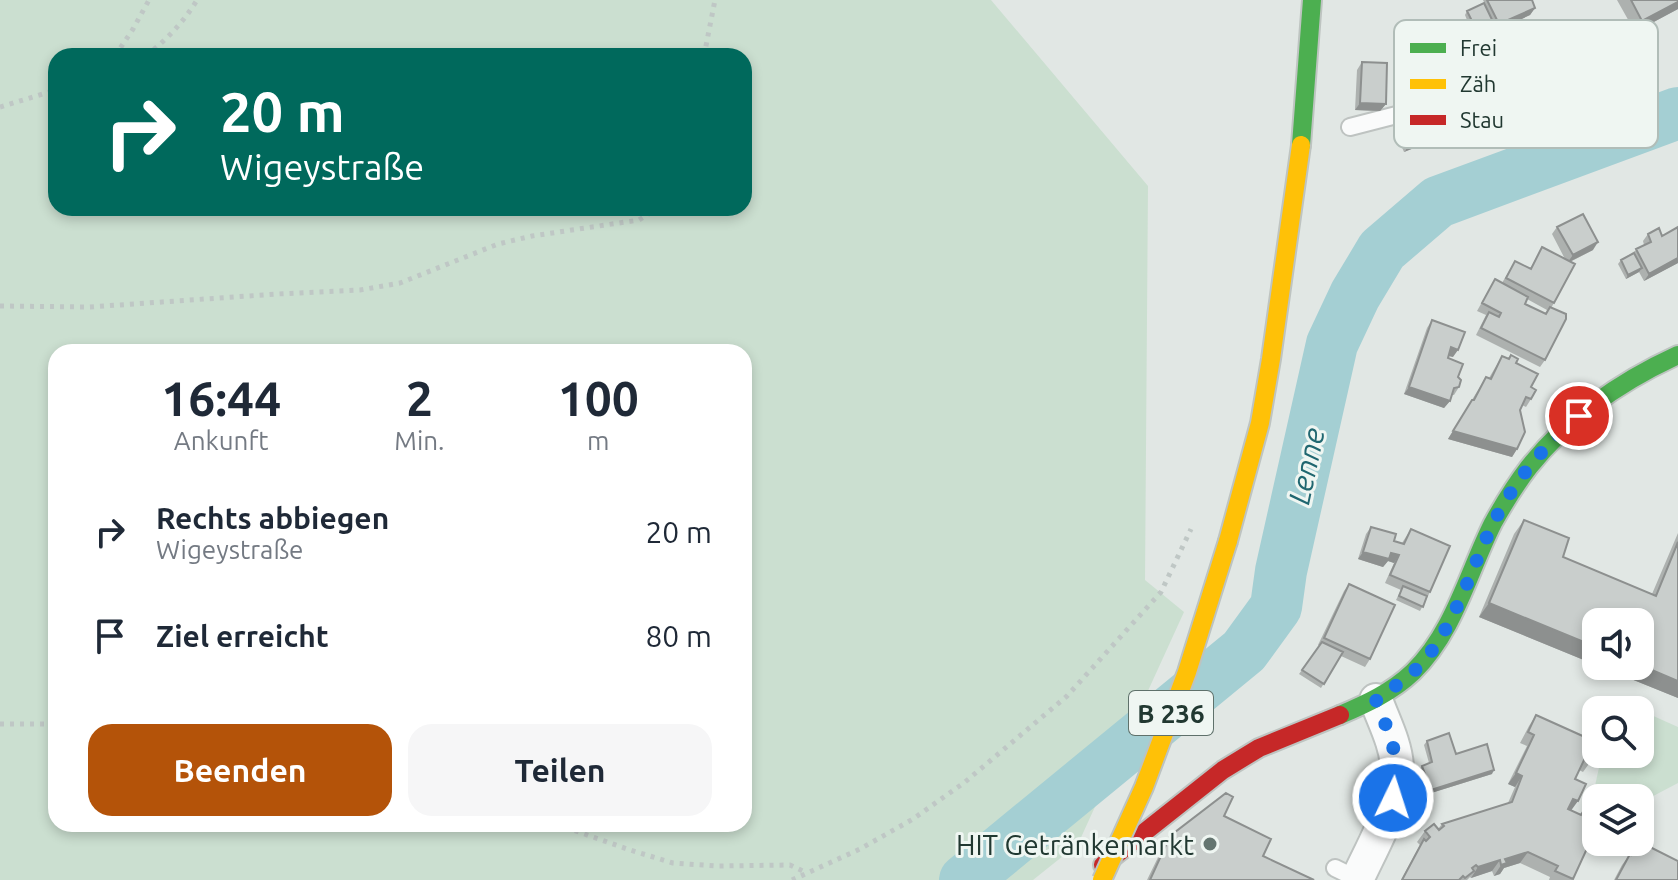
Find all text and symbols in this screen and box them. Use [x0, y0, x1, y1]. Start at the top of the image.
legend [1394, 20, 1658, 148]
text: Frei [1460, 35, 1497, 60]
text: Zäh [1460, 71, 1496, 96]
icon: right [88, 80, 192, 184]
text: 20 m [220, 80, 345, 143]
text: Stau [1460, 107, 1504, 132]
text: Wigeystraße [220, 146, 424, 187]
text: 16:44 [161, 371, 281, 425]
text: 2 [406, 371, 433, 425]
text: 100 [558, 371, 639, 425]
pin [1545, 382, 1613, 450]
icon: arrive [1557, 394, 1601, 438]
water label: Lenne [1281, 425, 1331, 507]
text: Ankunft [174, 426, 269, 455]
text: Min. [394, 426, 445, 455]
text: m [587, 426, 609, 455]
text: Rechts abbiegen [156, 501, 389, 535]
icon: right [88, 510, 132, 554]
text: 20 m [645, 515, 712, 549]
text: Wigeystraße [156, 535, 303, 564]
map controls [1582, 608, 1654, 856]
button: sound [1582, 608, 1654, 680]
icon: arrive [88, 614, 132, 658]
text: Ziel erreicht [156, 619, 329, 653]
text: 80 m [645, 619, 712, 653]
road number: B 236 [1129, 691, 1213, 735]
button: search [1582, 696, 1654, 768]
button: Beenden [88, 724, 392, 816]
button: Teilen [408, 724, 712, 816]
position arrow [1351, 756, 1435, 840]
button: layers [1582, 784, 1654, 856]
place label: HIT Getränkemarkt [956, 829, 1194, 860]
marker: HIT Getränkemarkt [1201, 835, 1219, 853]

